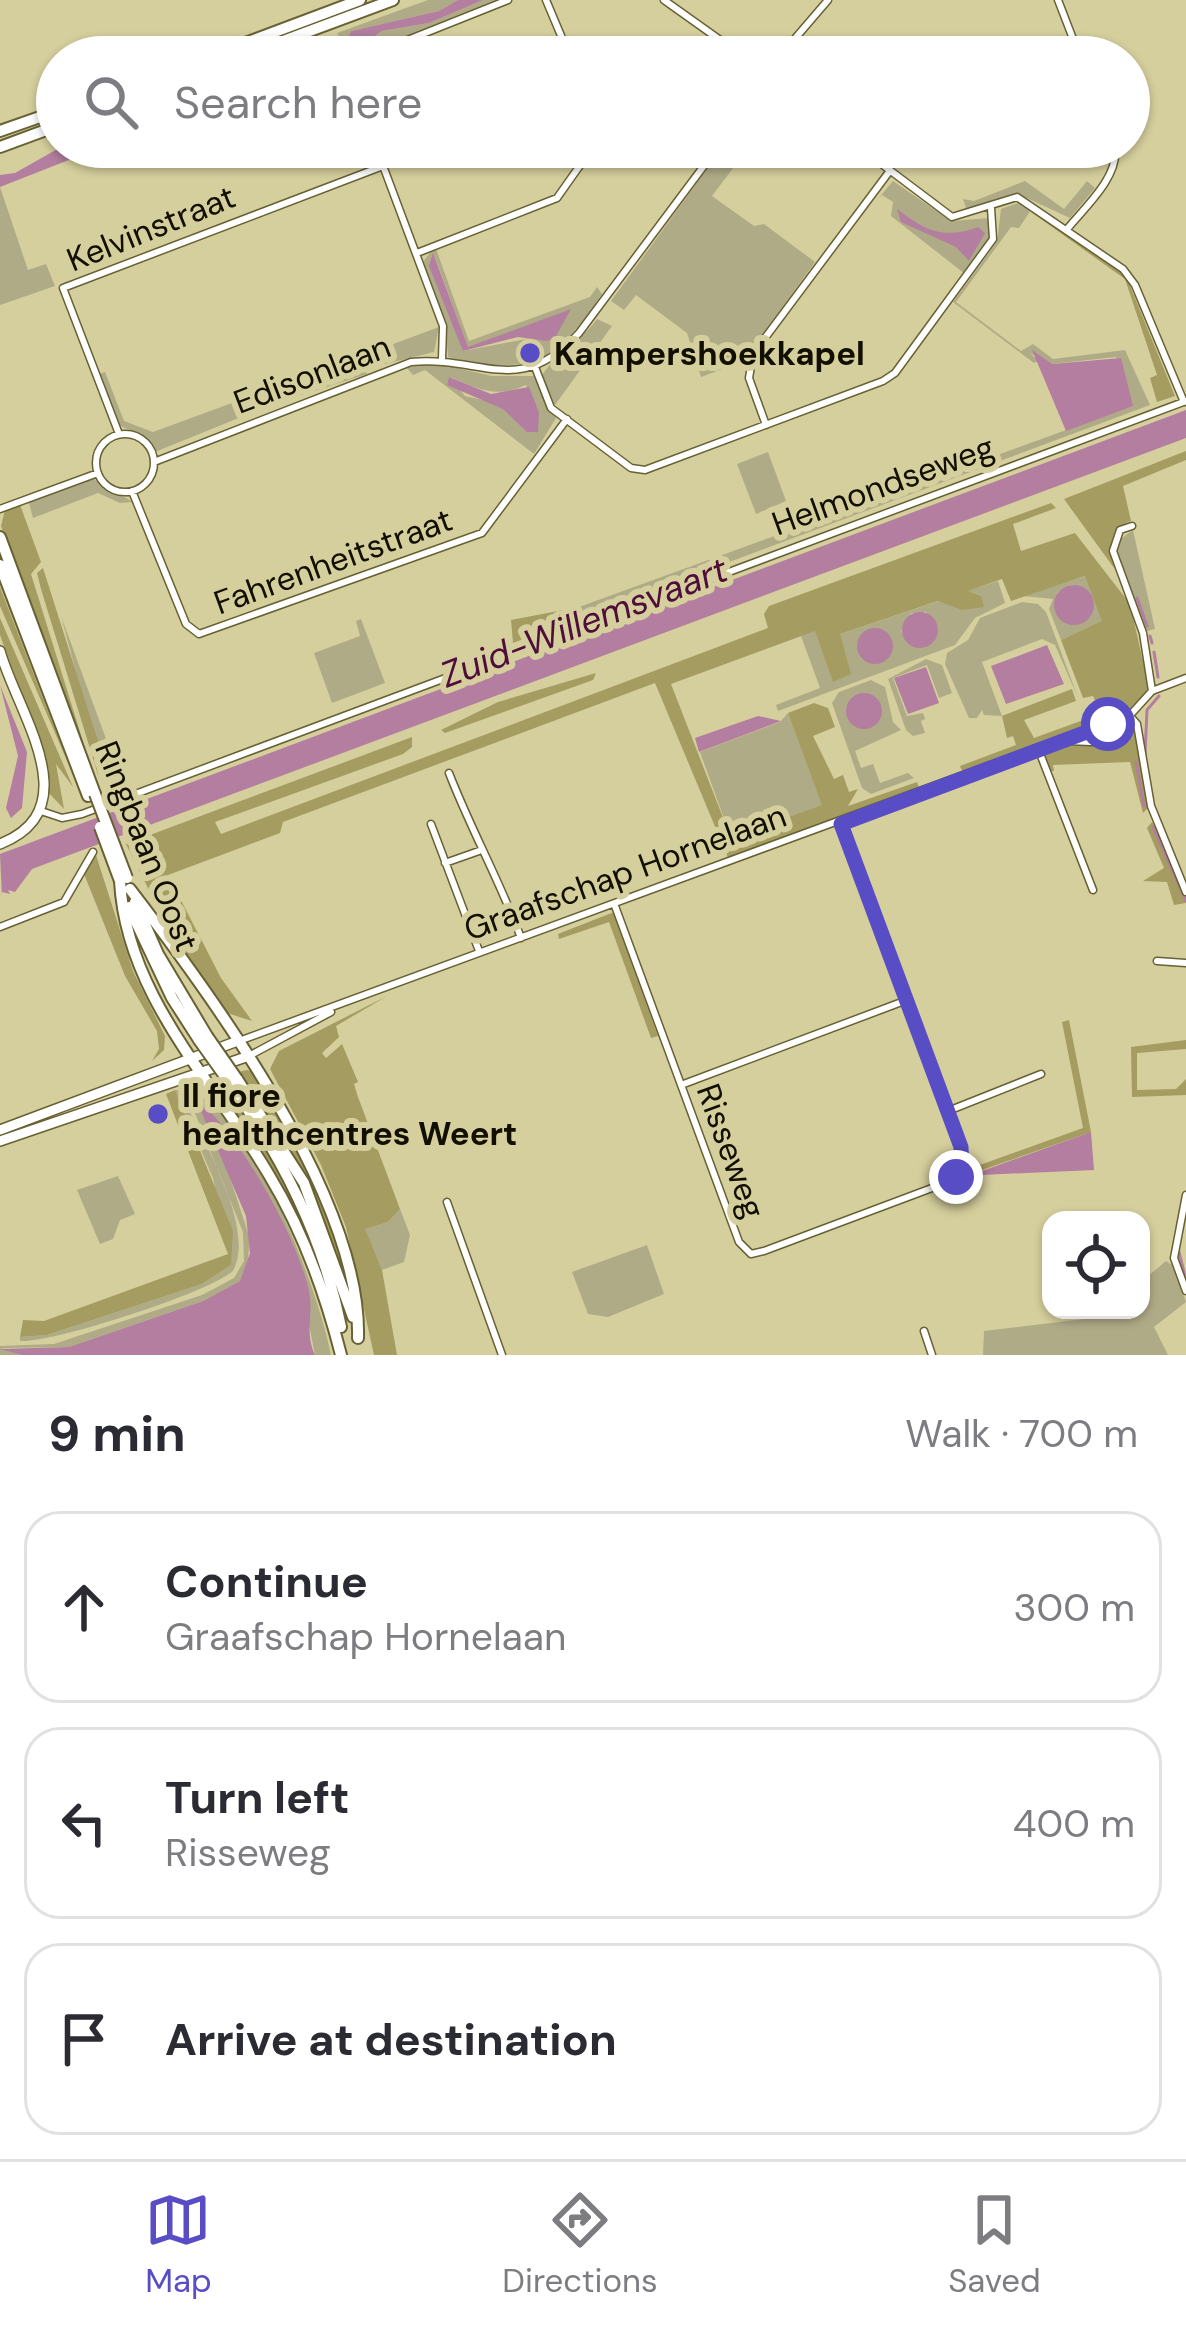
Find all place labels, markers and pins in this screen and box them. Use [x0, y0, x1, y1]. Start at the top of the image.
place label: Kampershoekkapel [554, 332, 865, 375]
marker: Kampershoekkapel [517, 340, 543, 366]
place label: Il fiore healthcentres Weert [182, 1074, 517, 1155]
marker: Il fiore healthcentres Weert [145, 1101, 171, 1127]

